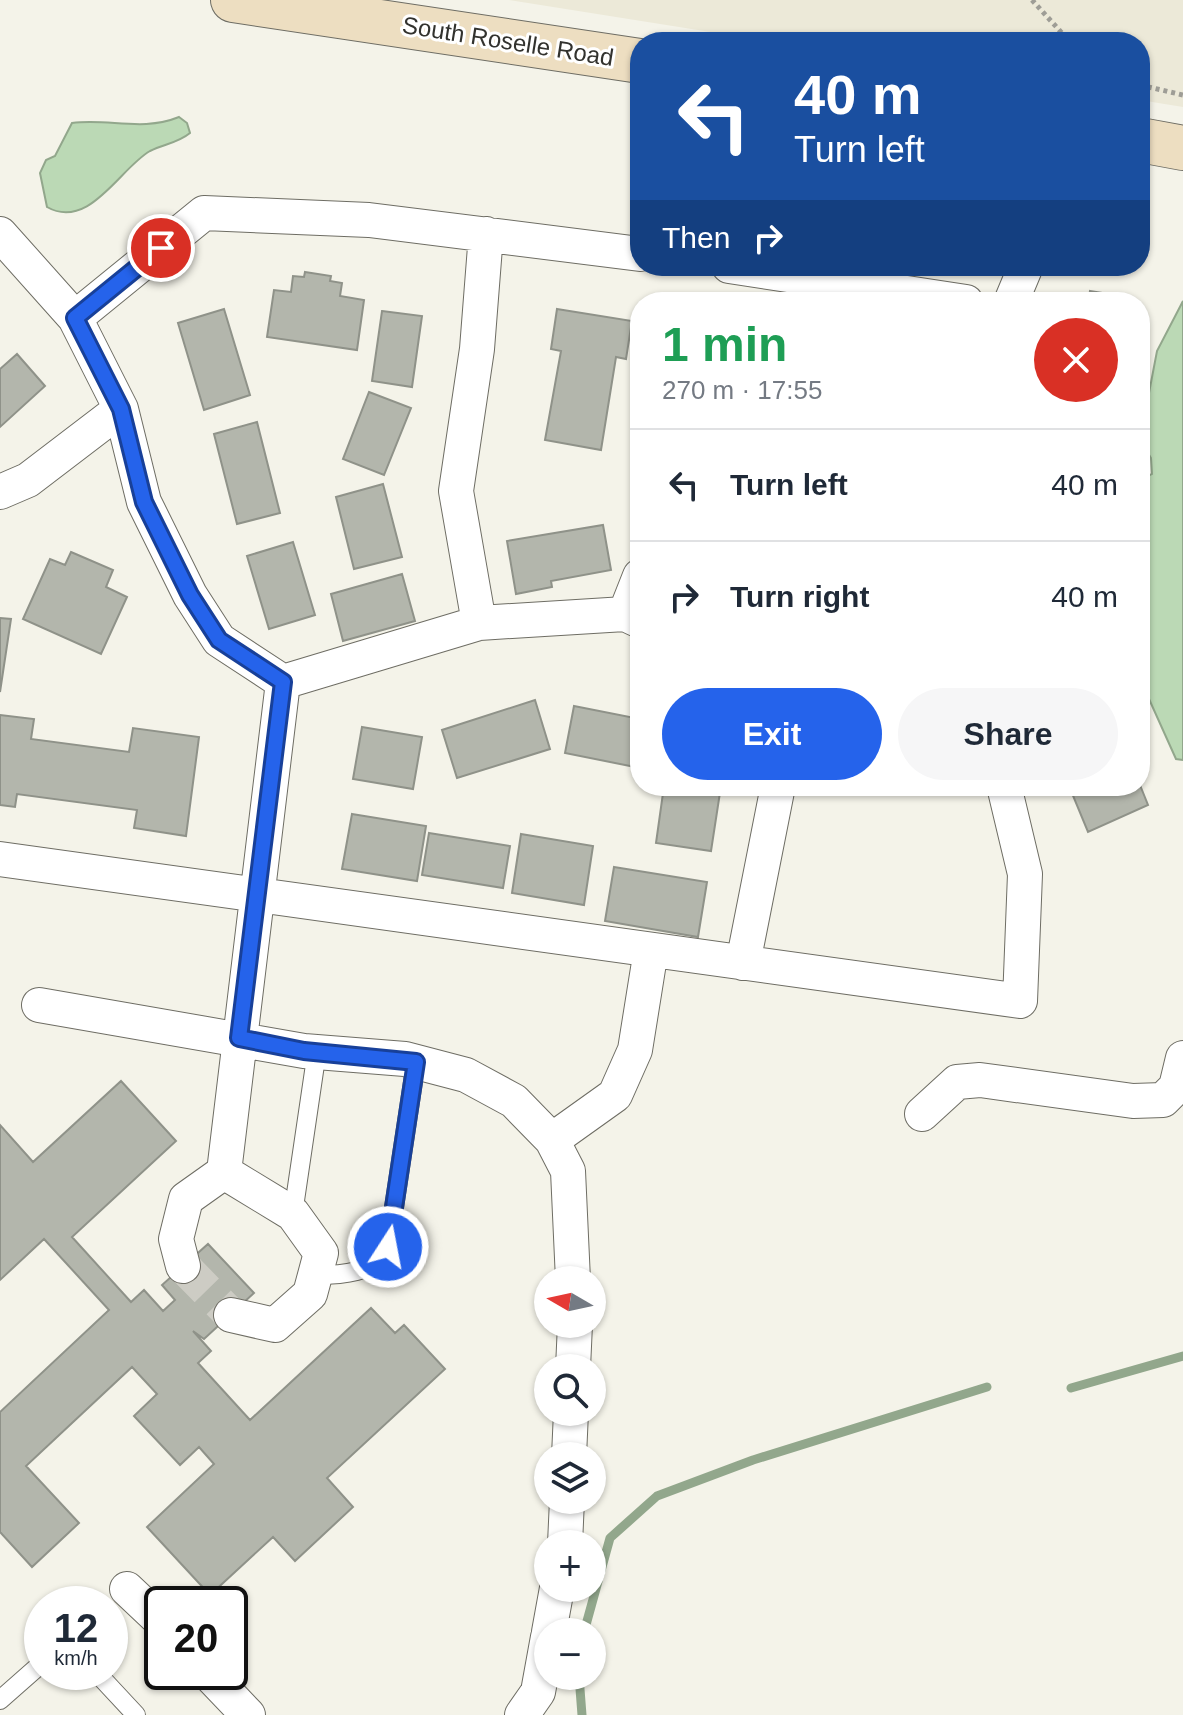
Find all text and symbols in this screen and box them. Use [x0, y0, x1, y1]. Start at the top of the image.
street label: South Roselle Road [400, 11, 616, 71]
text: 40 m [794, 63, 922, 126]
icon: left [662, 64, 766, 168]
text: Turn left [794, 129, 925, 170]
pin [127, 214, 195, 282]
icon: right [746, 216, 790, 260]
text: Then [662, 221, 730, 254]
icon: arrive [139, 226, 183, 270]
text: 1 min [662, 318, 787, 371]
button: close [1034, 318, 1118, 402]
text: 270 m · 17:55 [662, 375, 822, 405]
icon: left [662, 463, 706, 507]
text: Turn left [730, 468, 848, 501]
text: 40 m [1051, 468, 1118, 501]
icon: right [662, 575, 706, 619]
text: Turn right [730, 580, 869, 613]
text: 40 m [1051, 580, 1118, 613]
button: Exit [662, 688, 882, 780]
button: Share [898, 688, 1118, 780]
position arrow [346, 1205, 430, 1289]
north arrow [534, 1266, 606, 1338]
map controls [534, 1266, 606, 1690]
button: search [534, 1354, 606, 1426]
button: layers [534, 1442, 606, 1514]
button: + [534, 1530, 606, 1602]
speed limit sign: 20 [144, 1586, 248, 1690]
text: 12 [54, 1606, 98, 1650]
button: − [534, 1618, 606, 1690]
text: km/h [54, 1647, 98, 1669]

